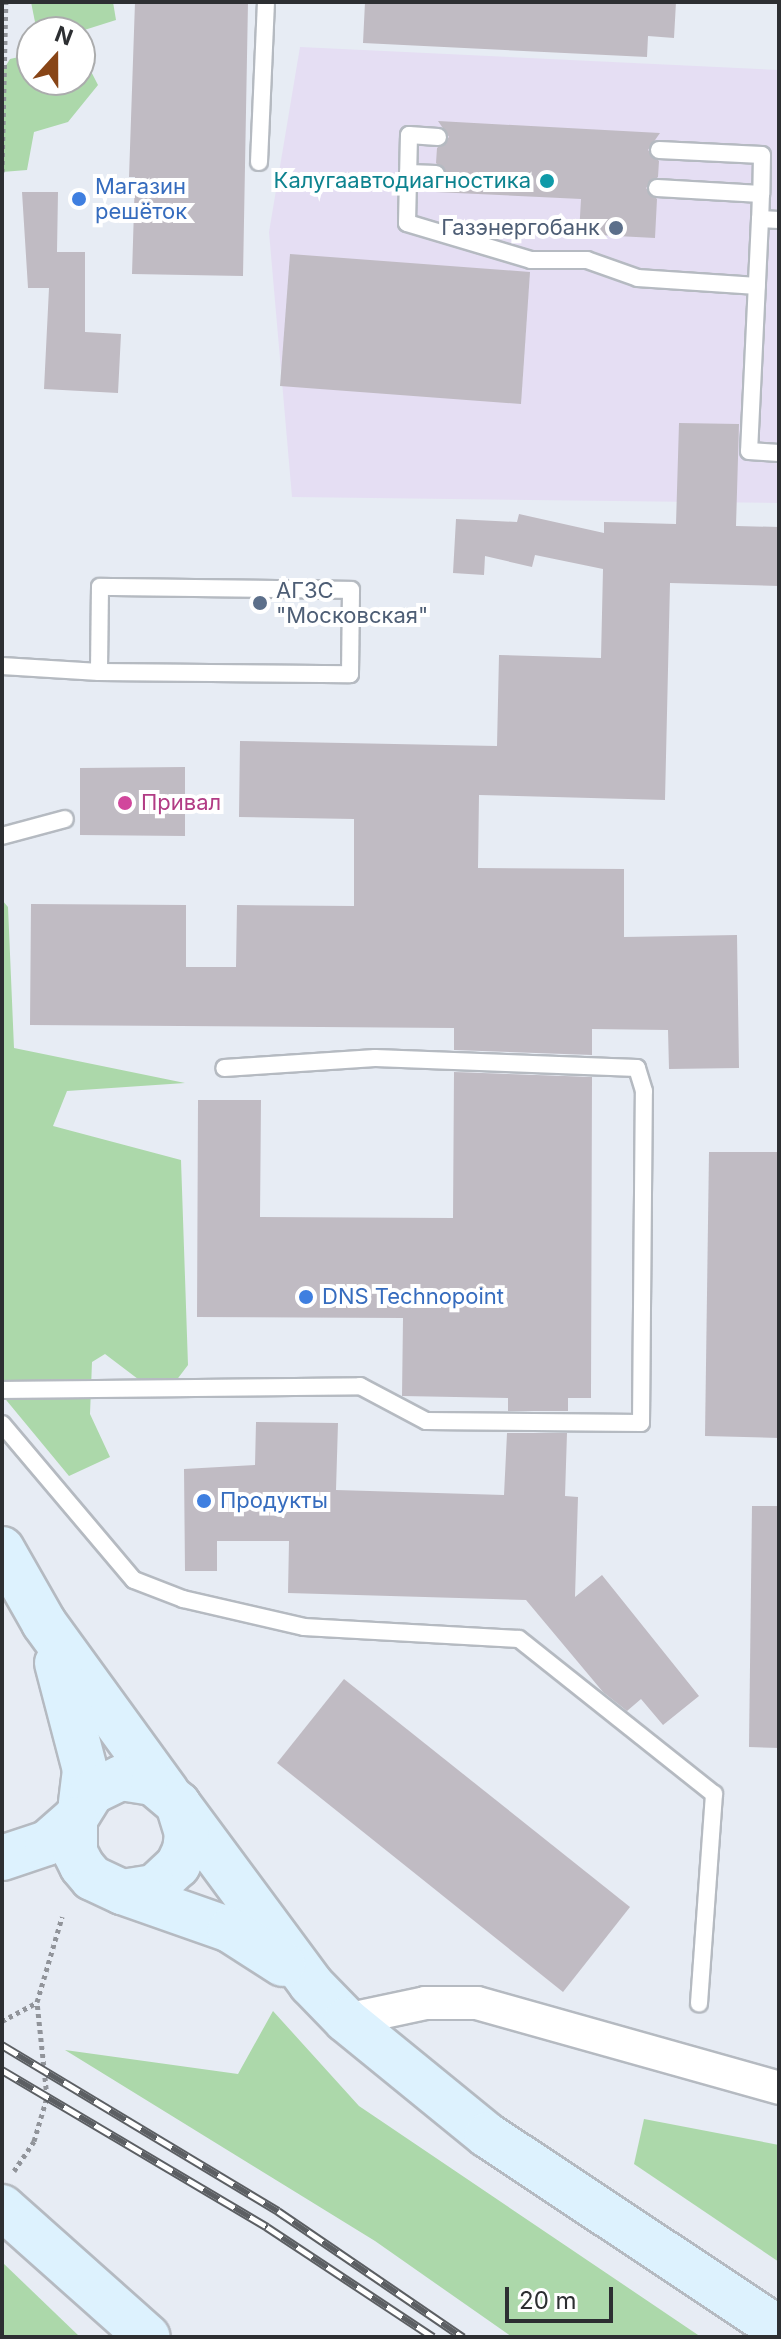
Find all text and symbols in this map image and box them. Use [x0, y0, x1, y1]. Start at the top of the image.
north arrow [16, 16, 96, 96]
text: N [51, 20, 76, 51]
place label: Калугаавтодиагностика [274, 168, 531, 194]
marker: Калугаавтодиагностика [538, 172, 556, 190]
place label: Магазин решёток [95, 173, 187, 224]
marker: Магазин решёток [70, 190, 88, 208]
place label: Газэнергобанк [441, 215, 600, 241]
marker: Газэнергобанк [607, 219, 625, 237]
place label: АГЗС "Московская" [276, 577, 428, 628]
marker: АГЗС "Московская" [251, 594, 269, 612]
place label: Привал [141, 790, 221, 816]
marker: Привал [116, 794, 134, 812]
place label: DNS Technopoint [322, 1284, 504, 1310]
marker: DNS Technopoint [297, 1288, 315, 1306]
place label: Продукты [220, 1488, 328, 1514]
marker: Продукты [195, 1492, 213, 1510]
scale bar [509, 2271, 617, 2321]
text: 20 m [519, 2286, 577, 2315]

